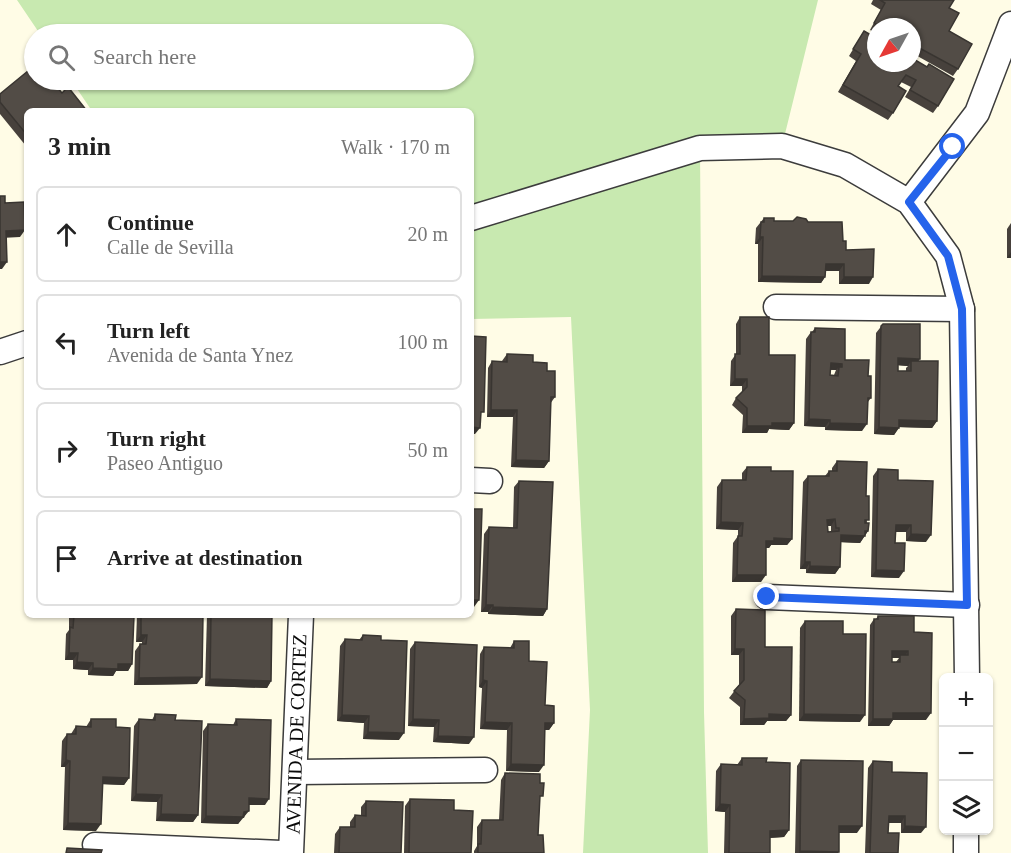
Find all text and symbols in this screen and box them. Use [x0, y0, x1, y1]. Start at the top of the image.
north arrow [867, 18, 921, 72]
search box [24, 24, 474, 90]
icon: search [45, 41, 78, 74]
text: Search here [93, 44, 196, 69]
text: 3 min [48, 132, 111, 161]
route start [939, 133, 965, 159]
text: Walk · 170 m [341, 136, 450, 158]
text: Continue [107, 210, 194, 235]
icon: ahead [50, 218, 83, 251]
text: 20 m [407, 223, 448, 245]
text: Calle de Sevilla [107, 236, 234, 258]
text: Turn left [107, 318, 190, 343]
icon: left [50, 326, 83, 359]
text: 100 m [397, 331, 448, 353]
text: Avenida de Santa Ynez [107, 344, 293, 366]
text: Turn right [107, 426, 206, 451]
icon: right [50, 434, 83, 467]
text: 50 m [407, 439, 448, 461]
text: Paseo Antiguo [107, 452, 223, 474]
icon: arrive [50, 542, 83, 575]
text: Arrive at destination [107, 545, 303, 570]
route end [753, 583, 779, 609]
street label: AVENIDA DE CORTEZ [282, 633, 310, 835]
map controls [939, 673, 993, 835]
button: + [939, 673, 993, 727]
button: − [939, 727, 993, 781]
button: layers [939, 781, 993, 835]

